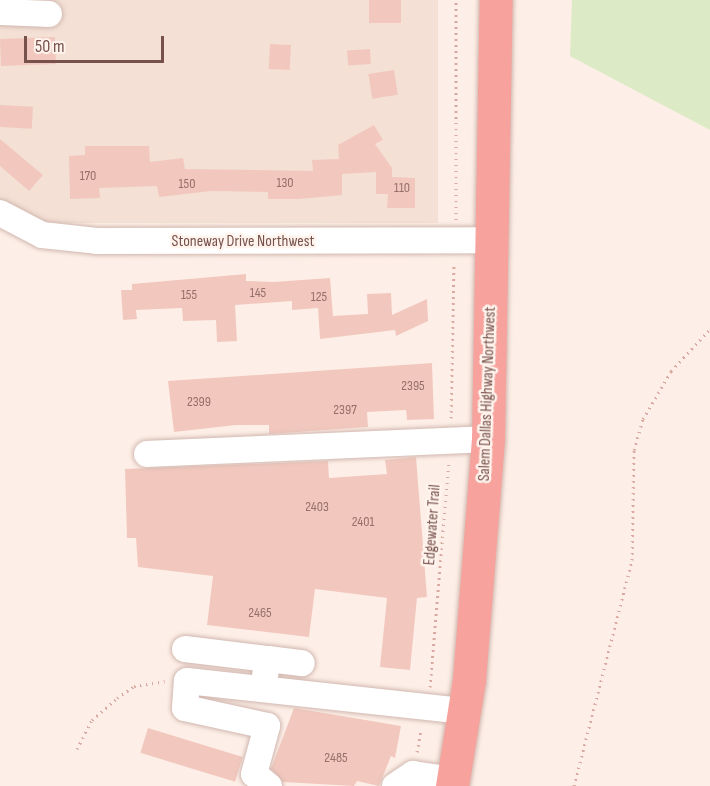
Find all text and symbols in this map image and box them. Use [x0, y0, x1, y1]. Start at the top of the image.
scale bar [27, 24, 166, 62]
text: 50 m [35, 36, 65, 57]
house number: 170 [80, 168, 96, 184]
house number: 130 [276, 175, 294, 191]
house number: 150 [179, 176, 195, 192]
house number: 110 [394, 180, 410, 196]
street label: Stoneway Drive Northwest [172, 232, 314, 252]
house number: 145 [250, 285, 266, 301]
house number: 155 [181, 287, 197, 303]
house number: 125 [311, 289, 327, 305]
street label: Salem Dallas Highway Northwest [475, 306, 501, 482]
house number: 2395 [401, 378, 425, 394]
house number: 2399 [187, 394, 211, 410]
house number: 2397 [333, 402, 357, 418]
street label: Edgewater Trail [421, 484, 445, 566]
house number: 2403 [305, 499, 329, 515]
house number: 2401 [352, 514, 374, 530]
house number: 2465 [248, 605, 272, 621]
house number: 2485 [324, 750, 348, 766]

